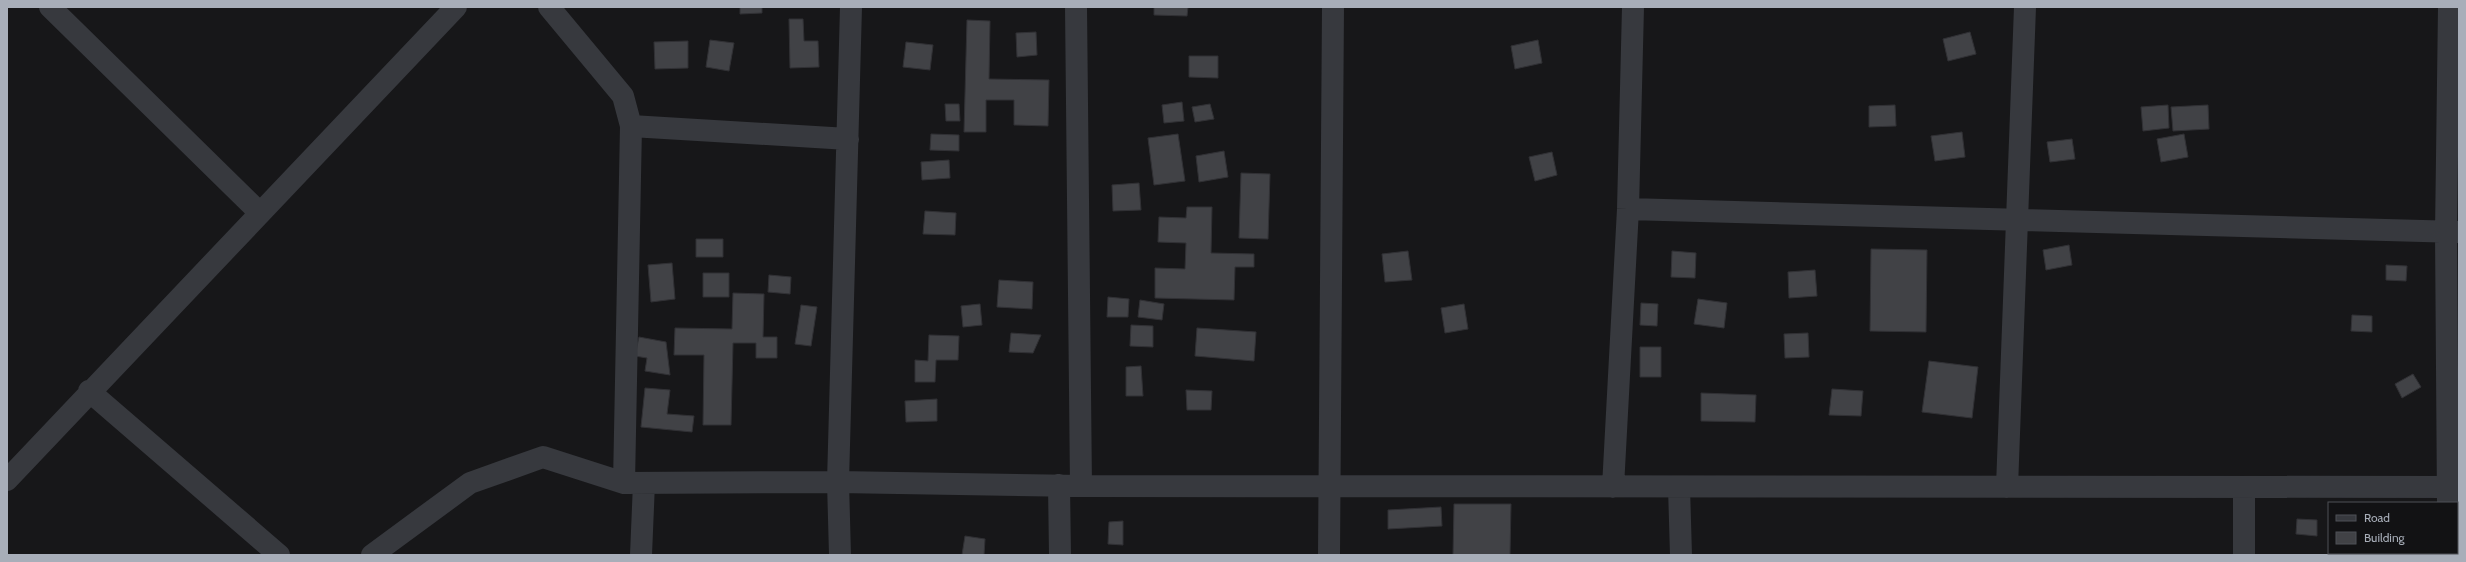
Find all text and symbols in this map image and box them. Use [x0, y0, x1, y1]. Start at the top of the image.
legend [2328, 502, 2458, 554]
text: Road [2364, 510, 2390, 525]
text: Building [2364, 530, 2406, 545]

